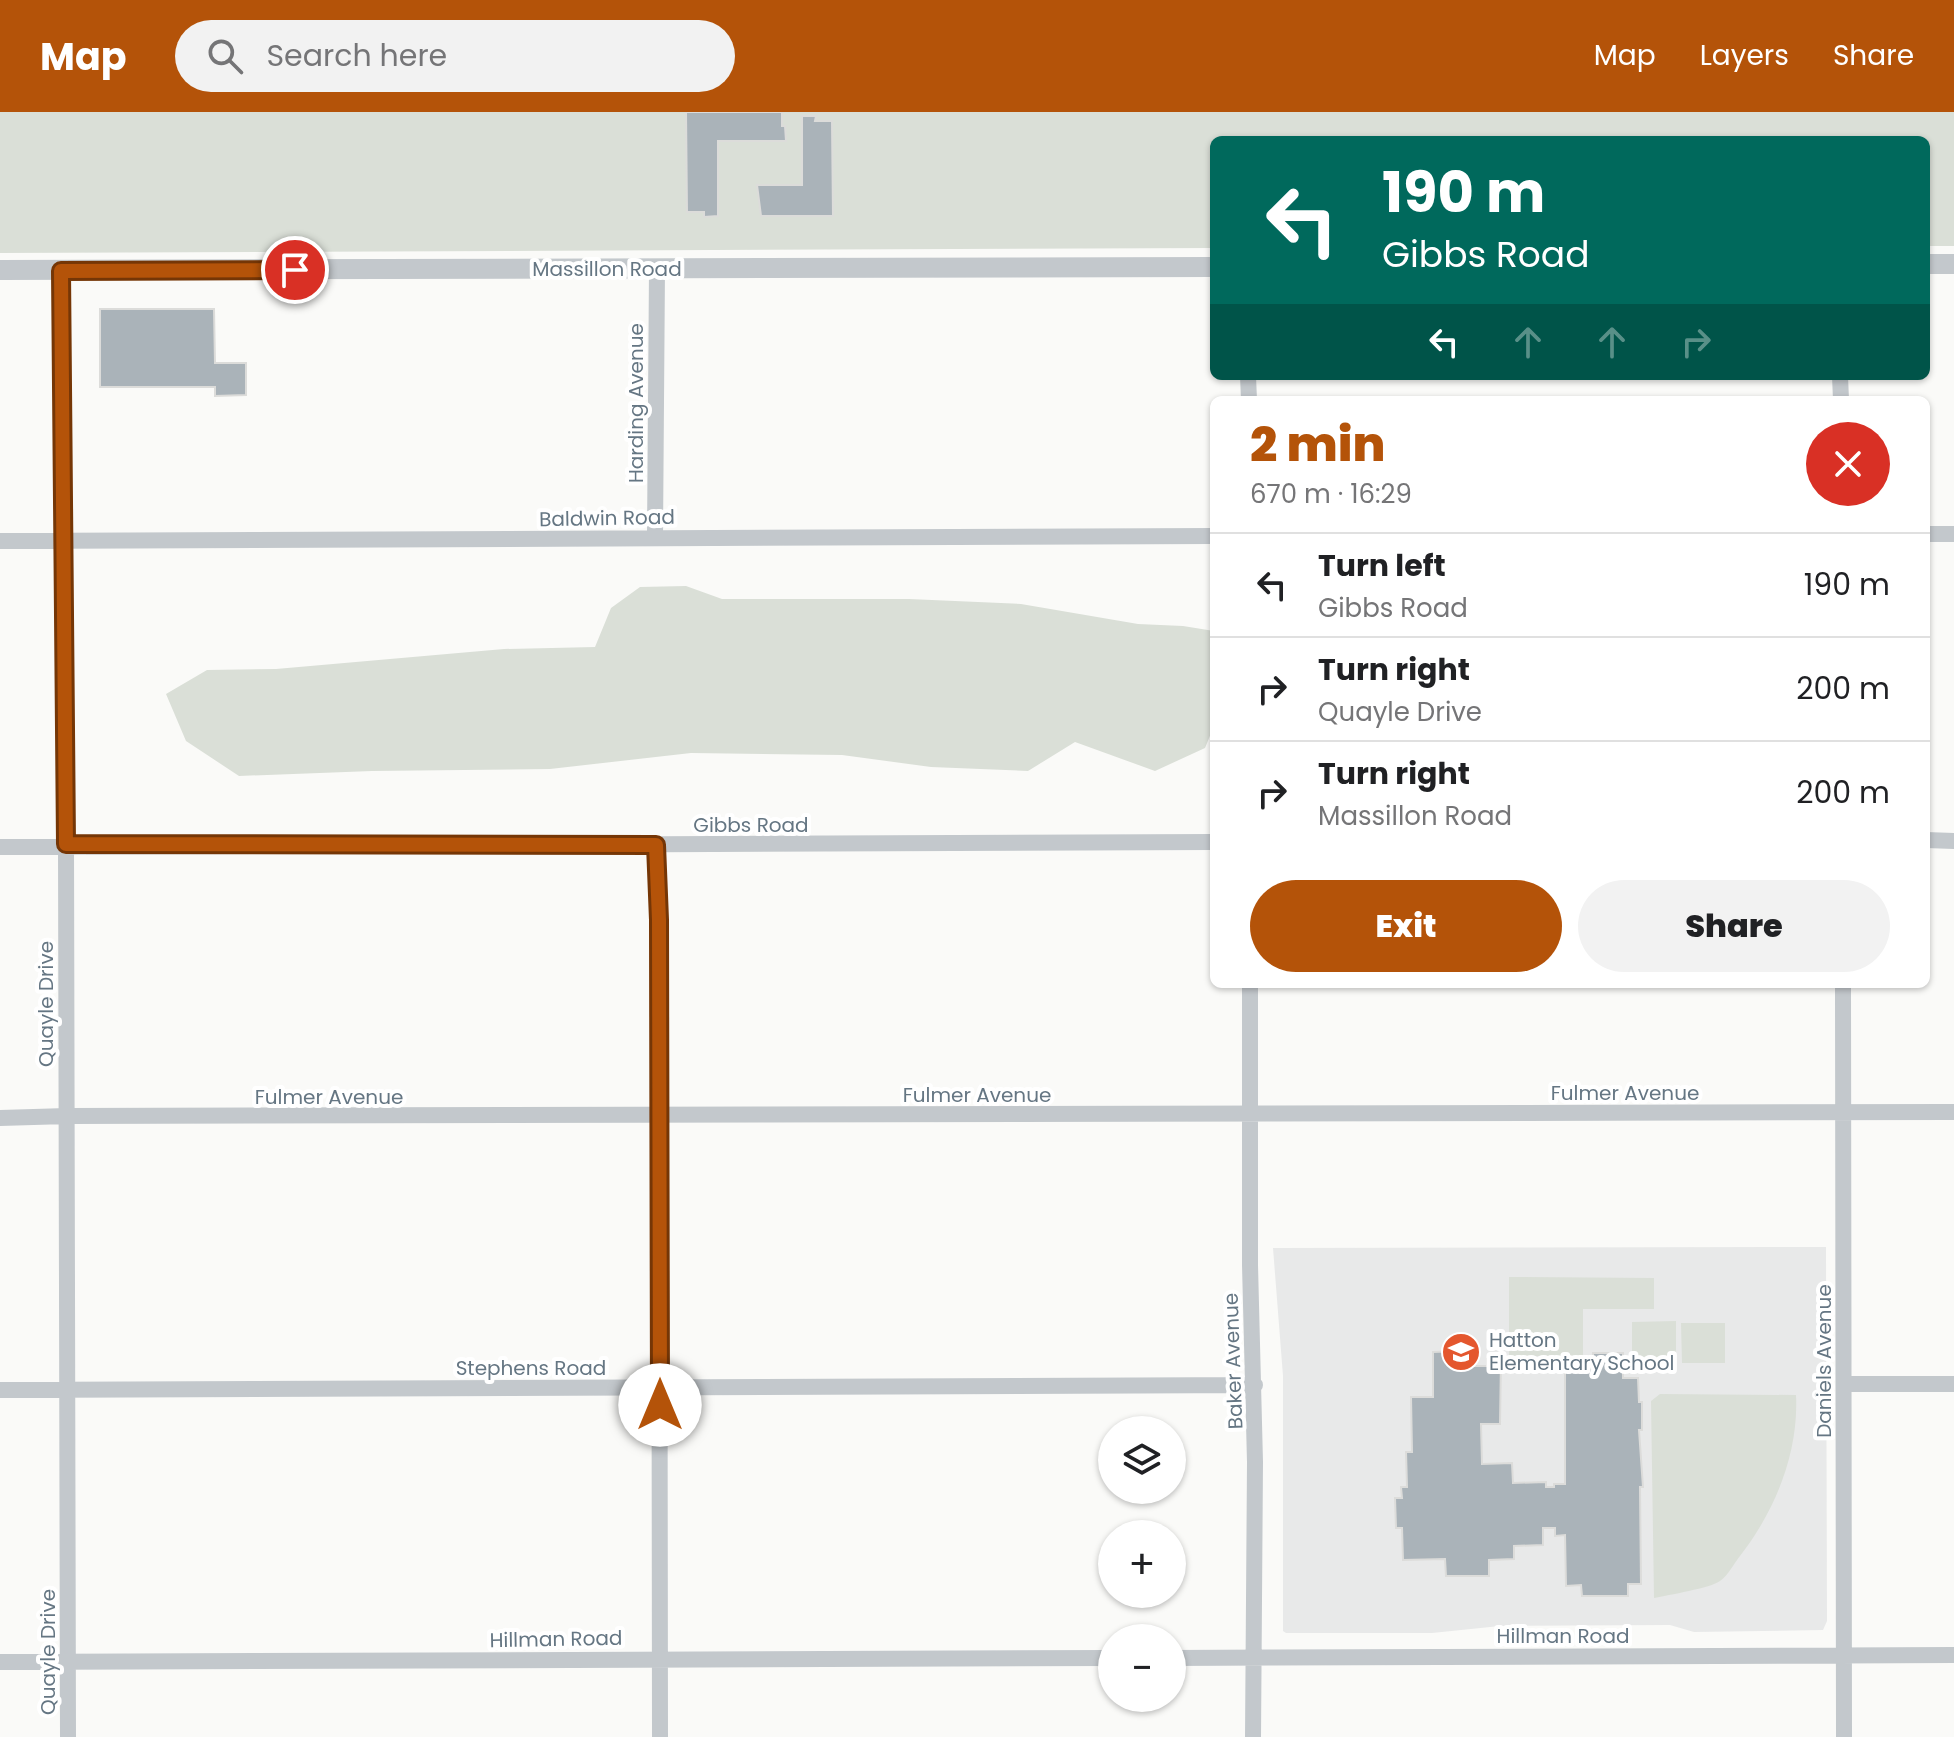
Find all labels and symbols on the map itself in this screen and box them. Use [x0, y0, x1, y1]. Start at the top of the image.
pin [261, 236, 329, 304]
street label: Massillon Road [532, 255, 682, 283]
street label: Harding Avenue [622, 323, 650, 483]
street label: Baldwin Road [539, 503, 675, 533]
street label: Gibbs Road [693, 811, 809, 839]
street label: Quayle Drive [32, 941, 60, 1067]
street label: Fulmer Avenue [1551, 1079, 1699, 1107]
street label: Fulmer Avenue [903, 1081, 1051, 1109]
street label: Fulmer Avenue [255, 1083, 403, 1111]
street label: Daniels Avenue [1810, 1284, 1838, 1438]
street label: Baker Avenue [1217, 1292, 1249, 1430]
place label: Hatton Elementary School [1489, 1326, 1674, 1377]
school or university icon: Hatton Elementary School [1440, 1331, 1482, 1373]
street label: Stephens Road [456, 1354, 606, 1382]
position arrow [618, 1363, 702, 1447]
street label: Quayle Drive [34, 1589, 62, 1715]
street label: Hillman Road [1497, 1622, 1629, 1650]
street label: Hillman Road [489, 1624, 623, 1654]

